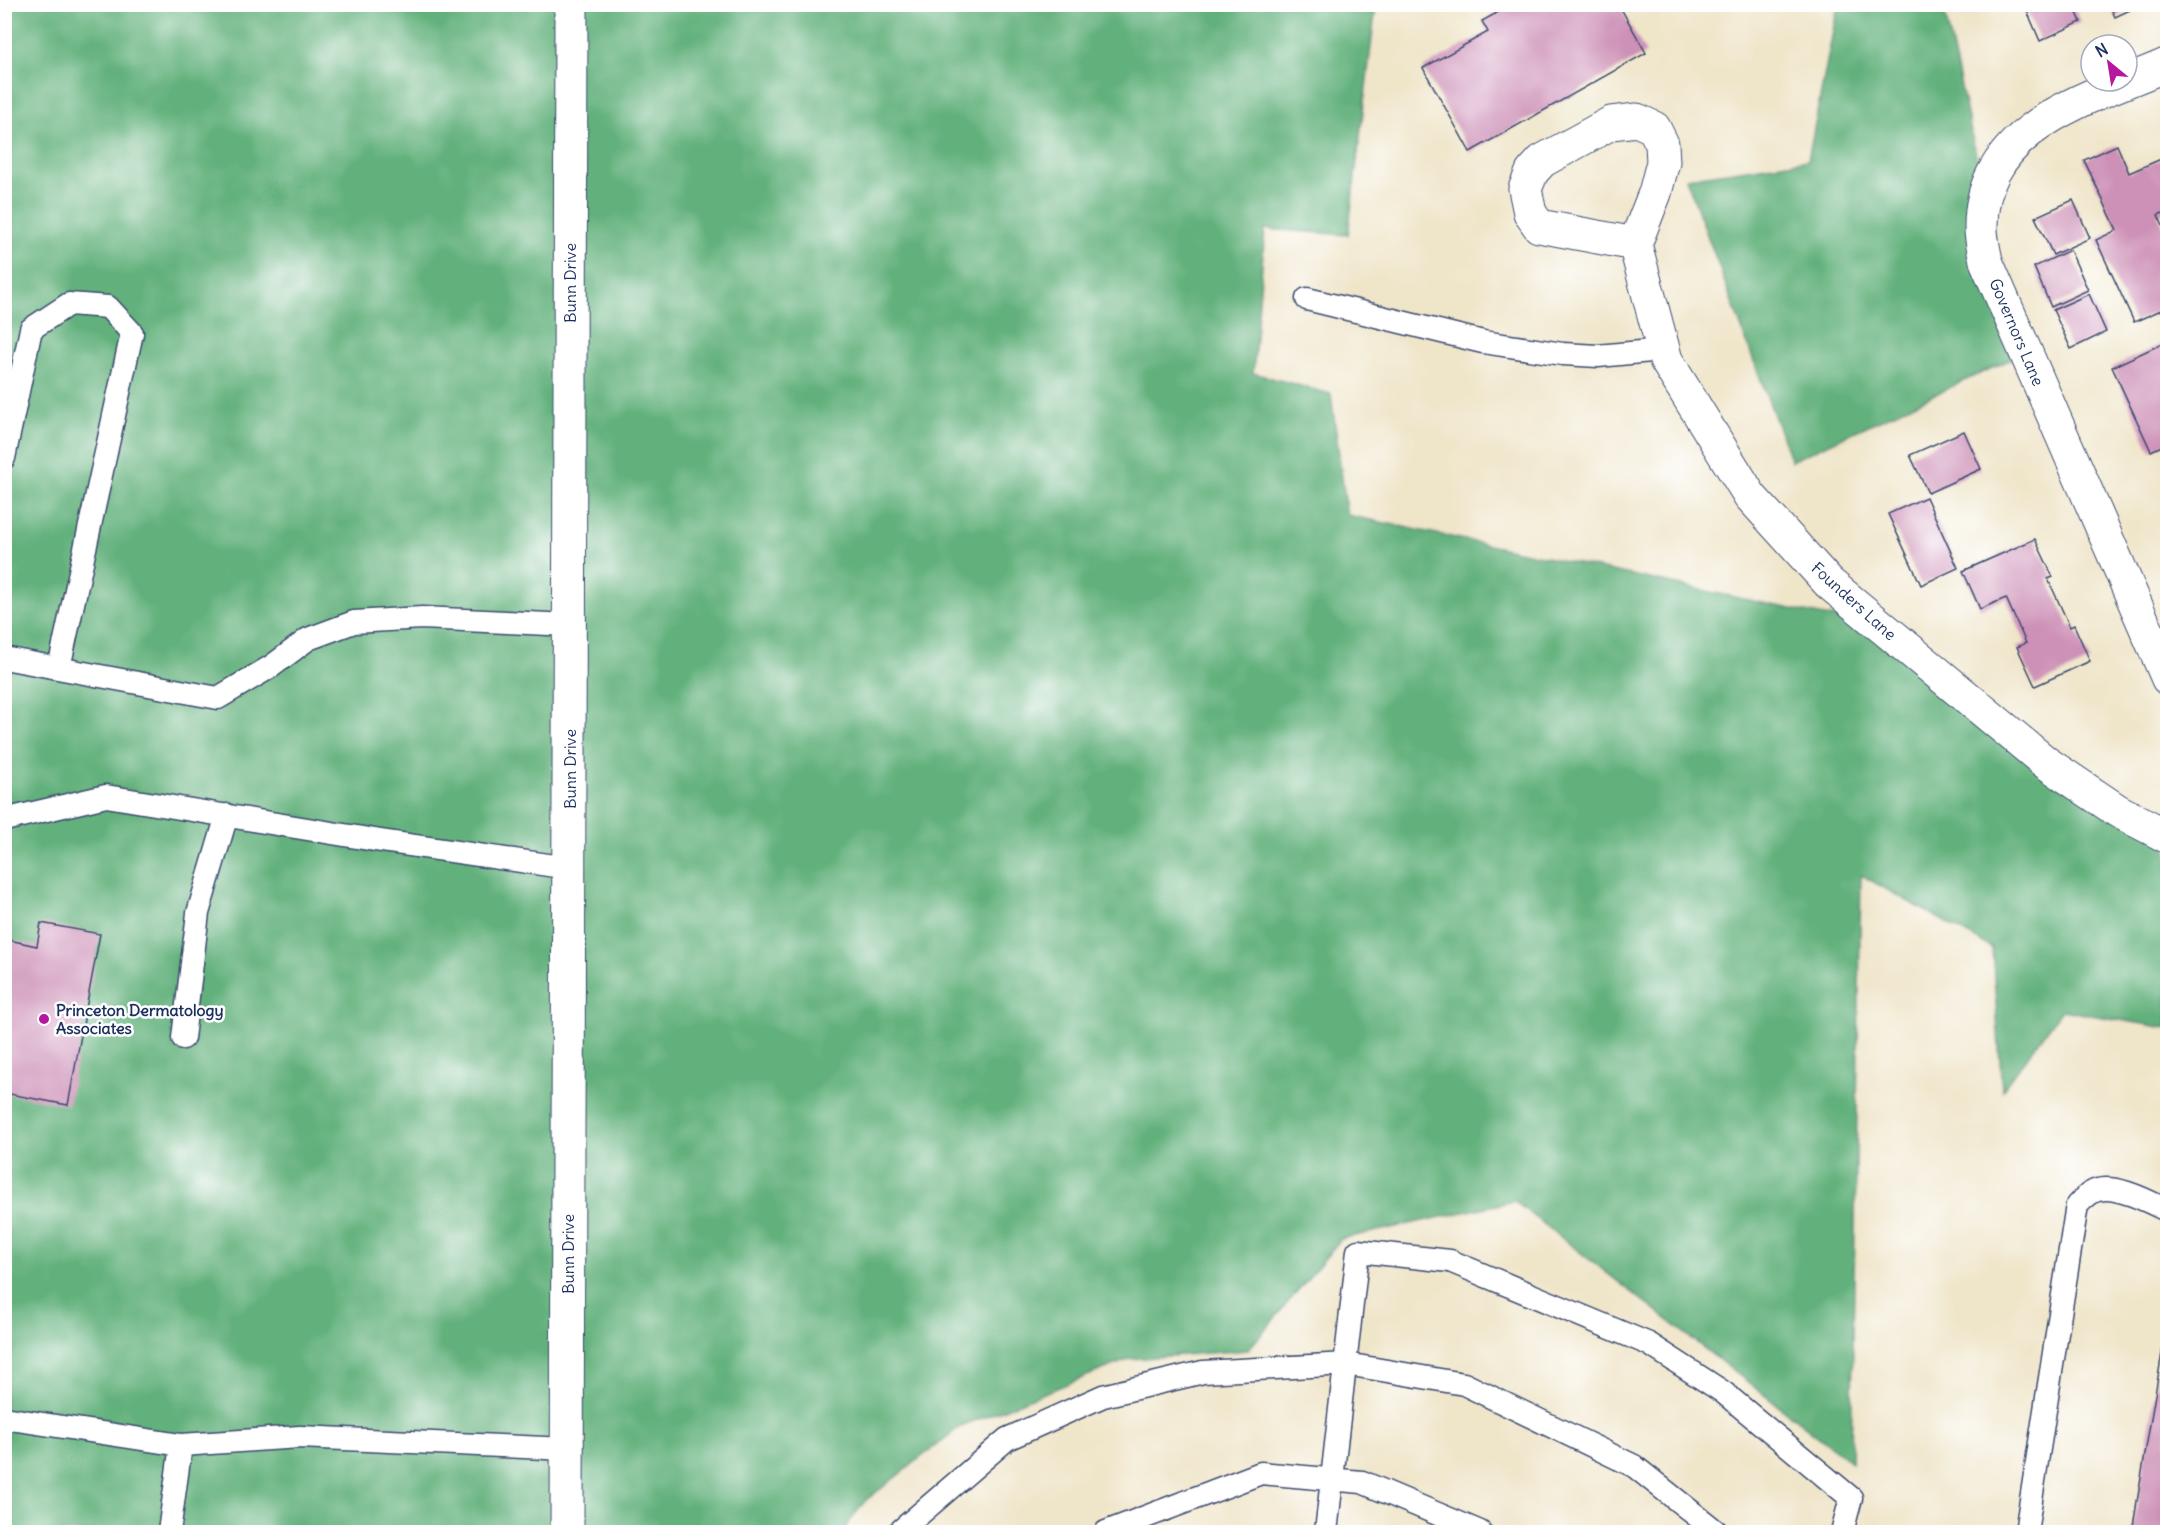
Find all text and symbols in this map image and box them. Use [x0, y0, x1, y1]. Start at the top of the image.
north arrow [2079, 33, 2139, 93]
text: N [2092, 39, 2111, 61]
street label: Bunn Drive [560, 243, 580, 323]
street label: Governors Lane [1985, 275, 2049, 389]
street label: Founders Lane [1807, 558, 1901, 644]
street label: Bunn Drive [560, 729, 580, 809]
place label: Princeton Dermatology Associates [56, 1000, 224, 1038]
marker: Princeton Dermatology Associates [37, 1012, 51, 1026]
street label: Bunn Drive [558, 1214, 578, 1294]

